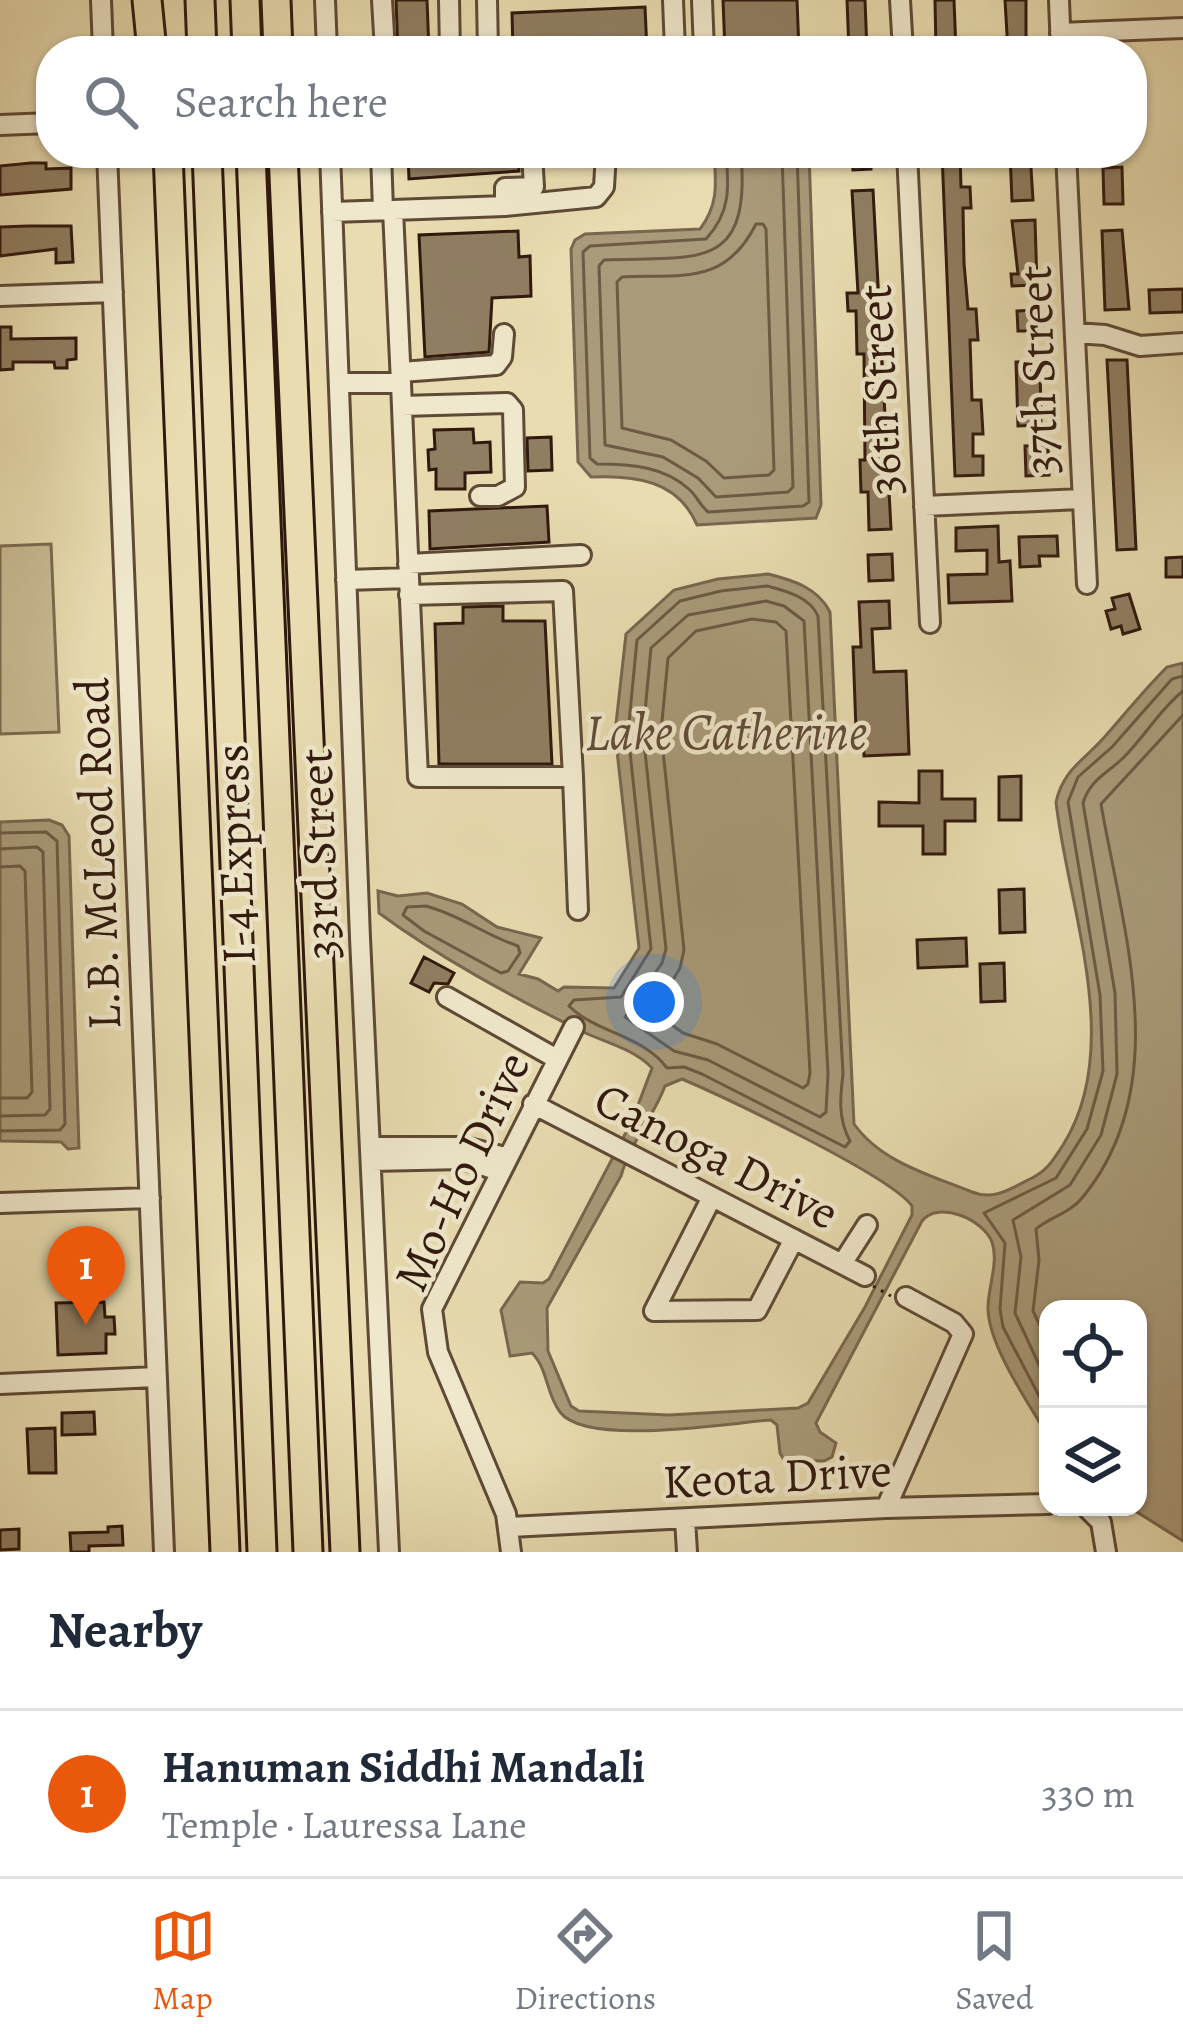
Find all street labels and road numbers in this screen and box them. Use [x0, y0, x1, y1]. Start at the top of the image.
street label: 37th Street [1001, 264, 1075, 476]
street label: 36th Street [842, 283, 918, 497]
street label: L.B. McLeod Road [59, 676, 137, 1031]
street label: I-4 Express [198, 743, 272, 965]
street label: 33rd Street [282, 747, 356, 961]
street label: Mo-Ho Drive [378, 1041, 546, 1302]
street label: Canoga Drive [583, 1066, 850, 1246]
street label: Keota Drive [661, 1437, 893, 1515]

